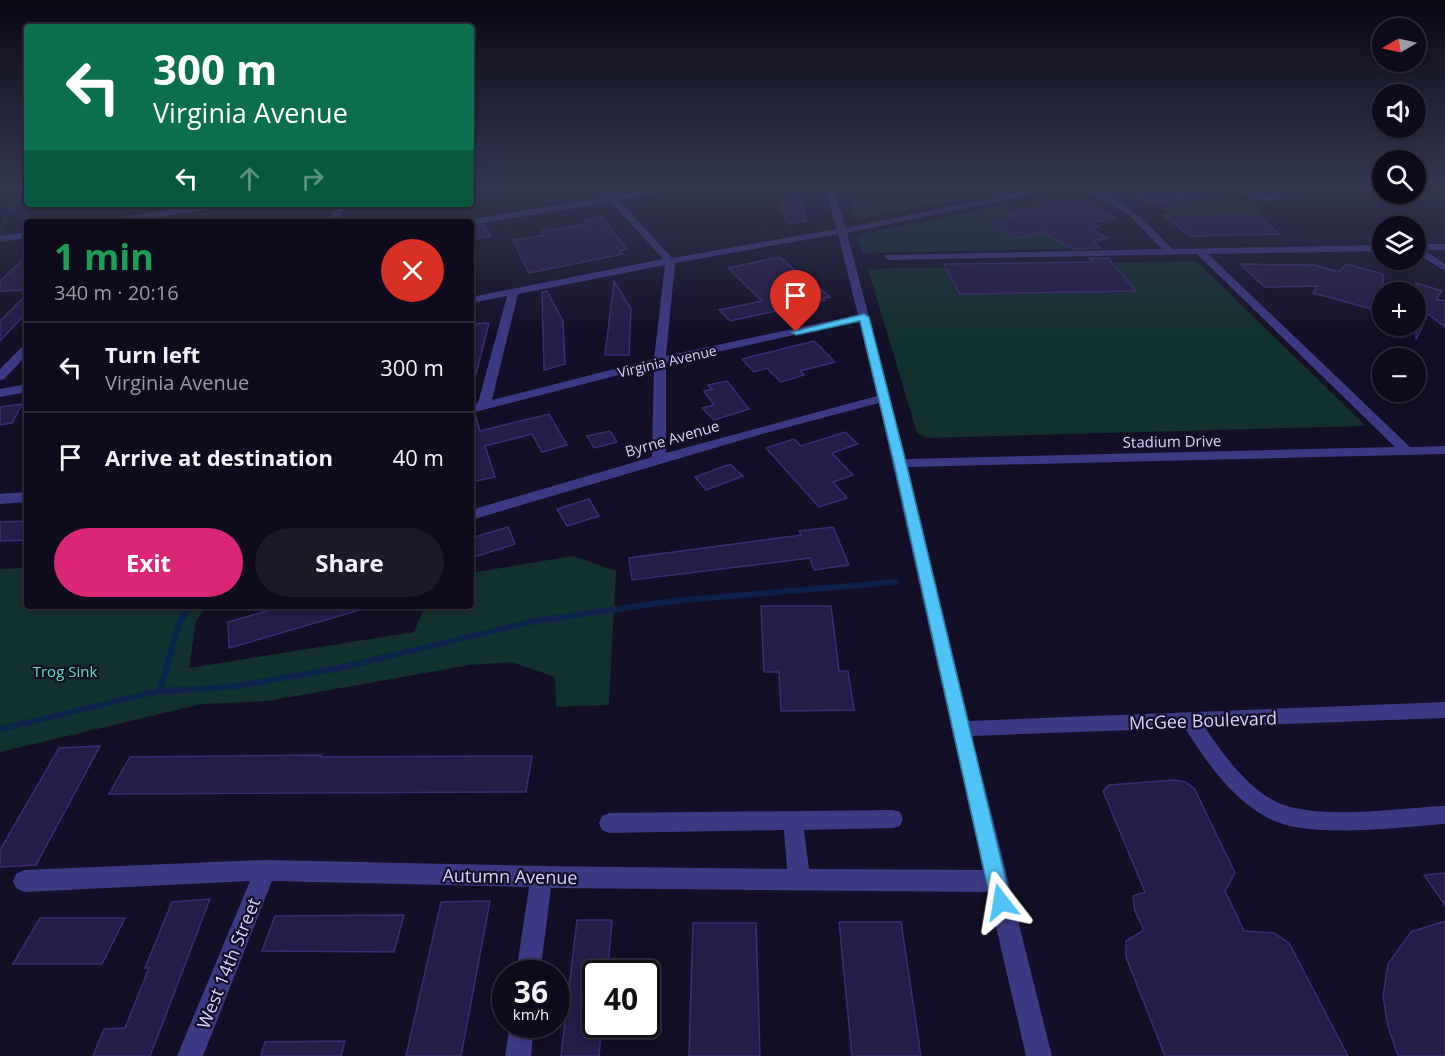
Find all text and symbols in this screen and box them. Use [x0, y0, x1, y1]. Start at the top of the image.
north arrow [1372, 18, 1426, 72]
map controls [1372, 18, 1426, 402]
text: 300 m [153, 40, 277, 97]
icon: left [54, 48, 132, 126]
button: sound [1372, 84, 1426, 138]
text: Virginia Avenue [153, 94, 348, 131]
button: search [1372, 150, 1426, 204]
icon: left [170, 162, 203, 195]
icon: ahead [233, 162, 266, 195]
icon: right [296, 162, 329, 195]
button: layers [1372, 216, 1426, 270]
text: 1 min [54, 232, 154, 281]
button: close [381, 239, 444, 302]
pin [770, 270, 821, 332]
text: 340 m · 20:16 [54, 279, 179, 306]
icon: arrive [779, 279, 812, 312]
button: + [1372, 282, 1426, 336]
text: Turn left [105, 339, 200, 369]
street label: Virginia Avenue [616, 340, 718, 382]
button: − [1372, 348, 1426, 402]
icon: left [54, 351, 87, 384]
text: 300 m [380, 352, 444, 382]
text: Virginia Avenue [105, 369, 249, 396]
street label: Byrne Avenue [623, 415, 721, 461]
street label: Stadium Drive [1123, 430, 1221, 452]
icon: arrive [54, 441, 87, 474]
text: Arrive at destination [105, 442, 333, 472]
text: 40 m [393, 442, 444, 472]
button: Exit [54, 528, 243, 597]
button: Share [255, 528, 444, 597]
park label: Trog Sink [33, 661, 97, 681]
street label: McGee Boulevard [1128, 705, 1278, 735]
street label: Autumn Avenue [442, 863, 578, 889]
position arrow [969, 870, 1033, 934]
street label: West 14th Street [191, 894, 265, 1032]
speed limit sign: 40 [582, 960, 660, 1038]
text: 36 [514, 971, 548, 1012]
text: km/h [513, 1004, 549, 1024]

